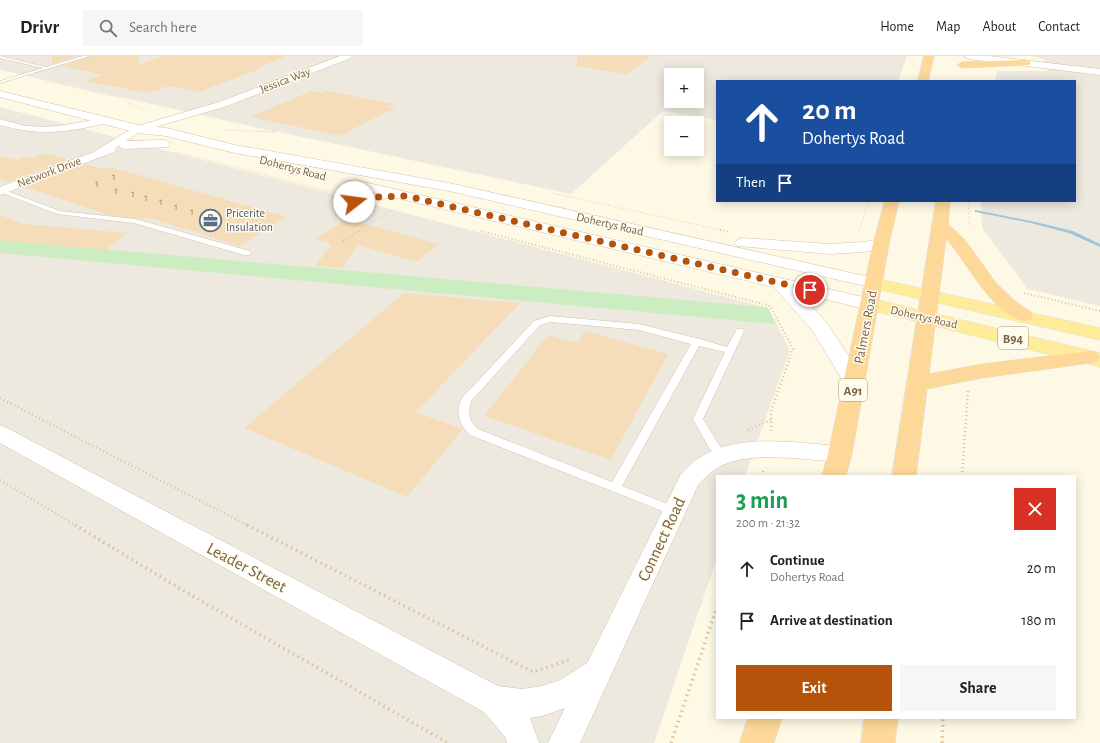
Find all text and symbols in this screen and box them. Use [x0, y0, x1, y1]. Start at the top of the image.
search box [83, 10, 363, 46]
icon: search [97, 17, 119, 39]
text: Drivr [20, 18, 59, 37]
text: Search here [129, 20, 197, 35]
text: Home [880, 20, 914, 34]
text: Map [936, 20, 960, 34]
text: About [982, 20, 1016, 34]
text: Contact [1038, 20, 1080, 34]
street label: Jessica Way [258, 65, 312, 96]
map controls [664, 68, 704, 156]
button: + [664, 68, 704, 108]
icon: ahead [736, 96, 788, 148]
text: 20 m [802, 97, 857, 125]
button: − [664, 116, 704, 156]
text: Dohertys Road [802, 130, 905, 148]
street label: Dohertys Road [258, 153, 328, 184]
street label: Network Drive [15, 154, 83, 190]
house number: 1 [112, 172, 116, 182]
icon: arrive [774, 172, 796, 194]
text: Then [736, 175, 766, 190]
house number: 1 [95, 179, 99, 189]
position arrow [333, 181, 375, 223]
house number: 1 [114, 186, 118, 196]
house number: 1 [131, 189, 135, 199]
house number: 1 [144, 193, 148, 203]
house number: 1 [159, 197, 163, 207]
house number: 1 [174, 202, 178, 212]
house number: 1 [190, 207, 194, 217]
office icon: Pricerite Insulation [198, 207, 224, 233]
place label: Pricerite Insulation [226, 207, 273, 233]
street label: Dohertys Road [575, 210, 645, 239]
pin [793, 273, 827, 307]
icon: arrive [799, 279, 821, 301]
street label: Palmers Road [852, 289, 880, 365]
street label: Dohertys Road [889, 303, 959, 332]
road number: B94 [998, 327, 1028, 349]
road number: A91 [839, 379, 867, 401]
button: close [1014, 488, 1056, 530]
text: 3 min [736, 489, 788, 513]
street label: Connect Road [635, 494, 688, 584]
text: 200 m · 21:32 [736, 517, 800, 530]
street label: Leader Street [204, 539, 290, 596]
text: Continue [770, 553, 825, 568]
icon: ahead [736, 558, 758, 580]
text: 20 m [1027, 561, 1056, 576]
text: Dohertys Road [770, 571, 844, 584]
icon: arrive [736, 610, 758, 632]
text: Arrive at destination [770, 613, 893, 628]
text: 180 m [1021, 613, 1056, 628]
button: Exit [736, 665, 892, 711]
button: Share [900, 665, 1056, 711]

